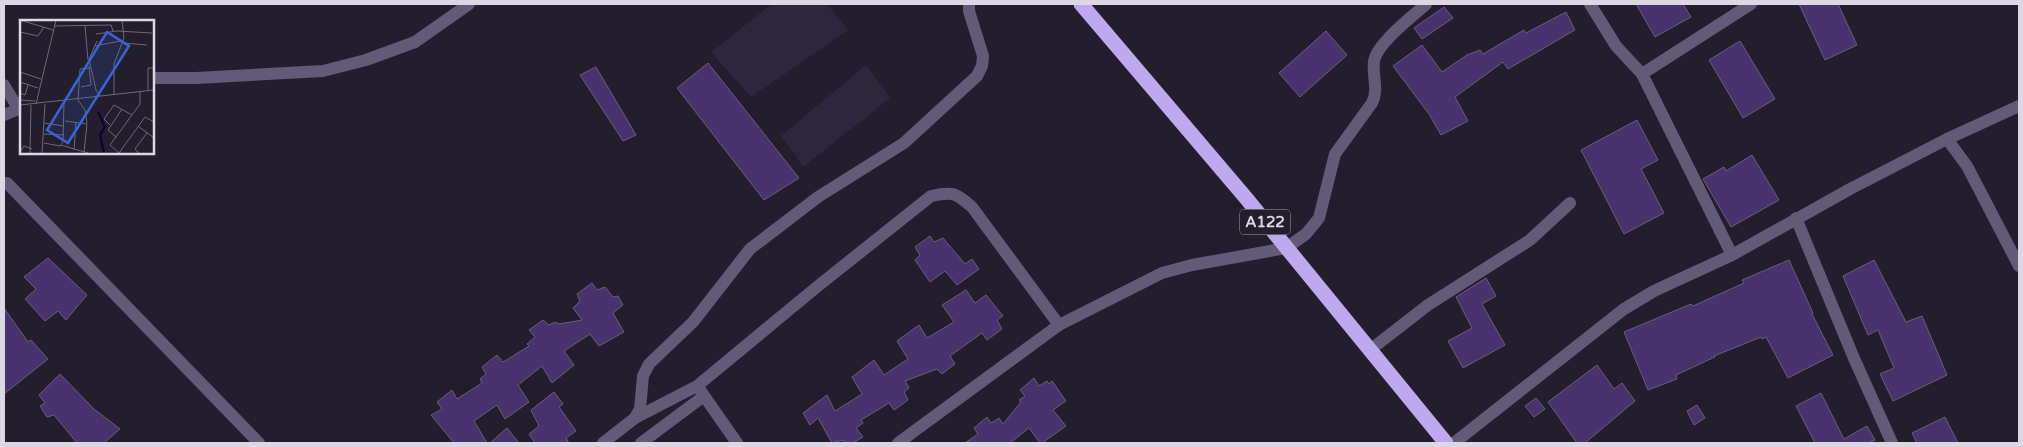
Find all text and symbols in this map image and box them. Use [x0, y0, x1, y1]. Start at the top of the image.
inset map [20, 20, 154, 154]
road number: A122 [1240, 210, 1290, 234]

